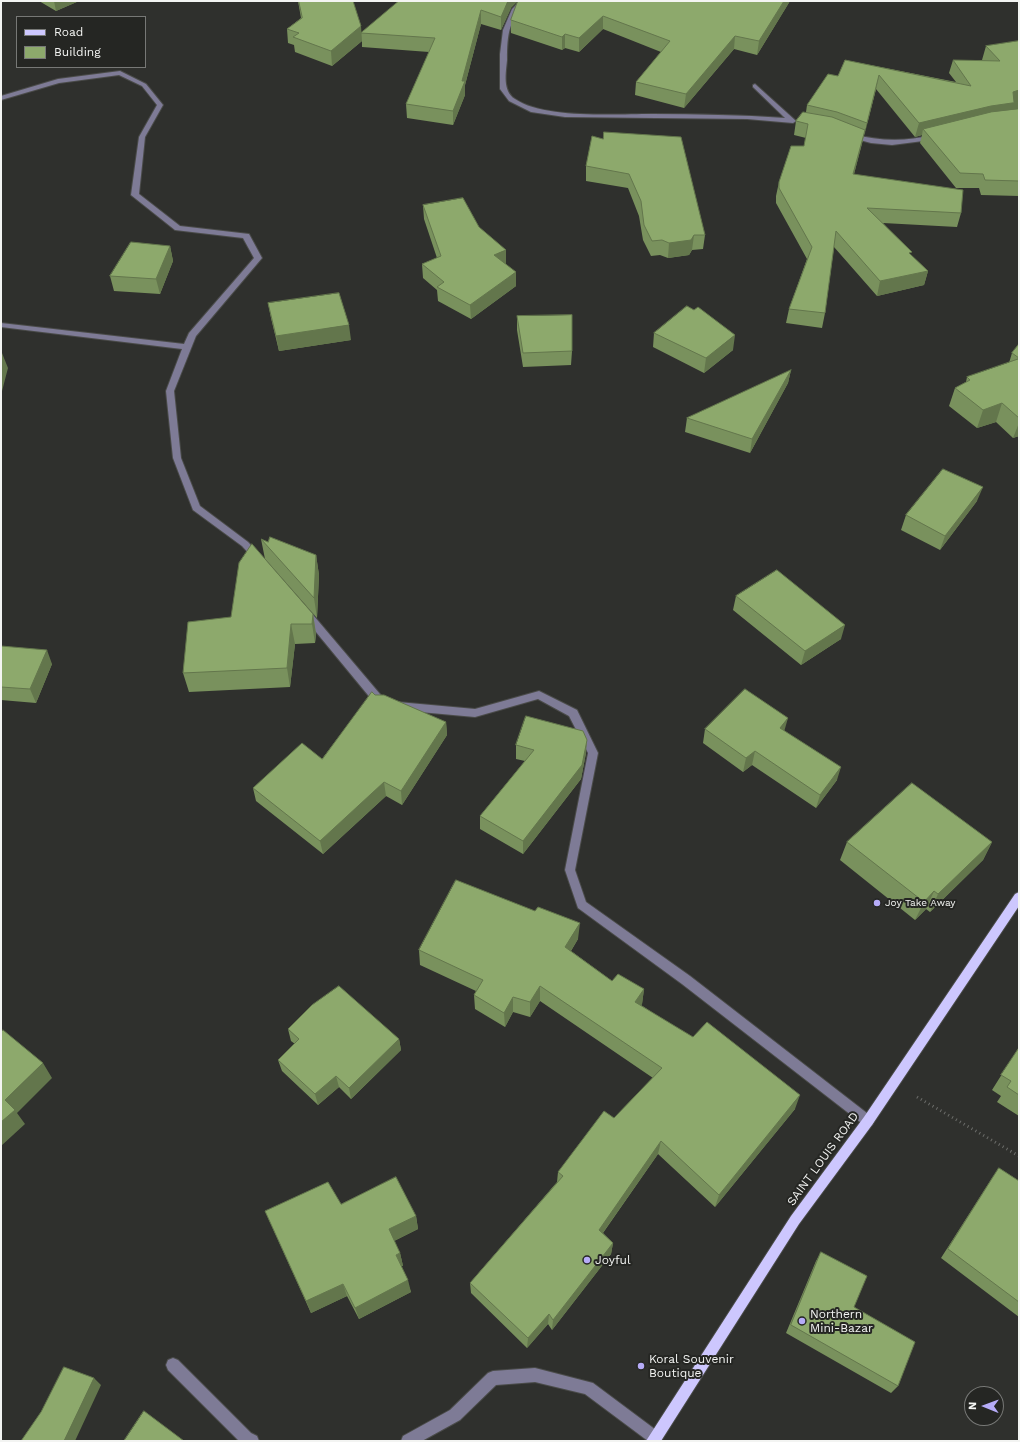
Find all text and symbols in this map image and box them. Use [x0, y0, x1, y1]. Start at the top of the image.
legend [16, 16, 146, 68]
text: Road [54, 25, 83, 39]
text: Building [54, 45, 101, 59]
place label: Joy Take Away [885, 897, 955, 909]
marker: Joy Take Away [872, 898, 882, 908]
street label: SAINT LOUIS ROAD [784, 1109, 862, 1209]
place label: Joyful [595, 1253, 631, 1267]
marker: Joyful [582, 1255, 592, 1265]
place label: Northern Mini-Bazar [810, 1307, 873, 1335]
marker: Northern Mini-Bazar [797, 1316, 807, 1326]
place label: Koral Souvenir Boutique [649, 1352, 734, 1380]
marker: Koral Souvenir Boutique [636, 1361, 646, 1371]
north arrow [964, 1386, 1004, 1426]
text: N [966, 1402, 979, 1410]

